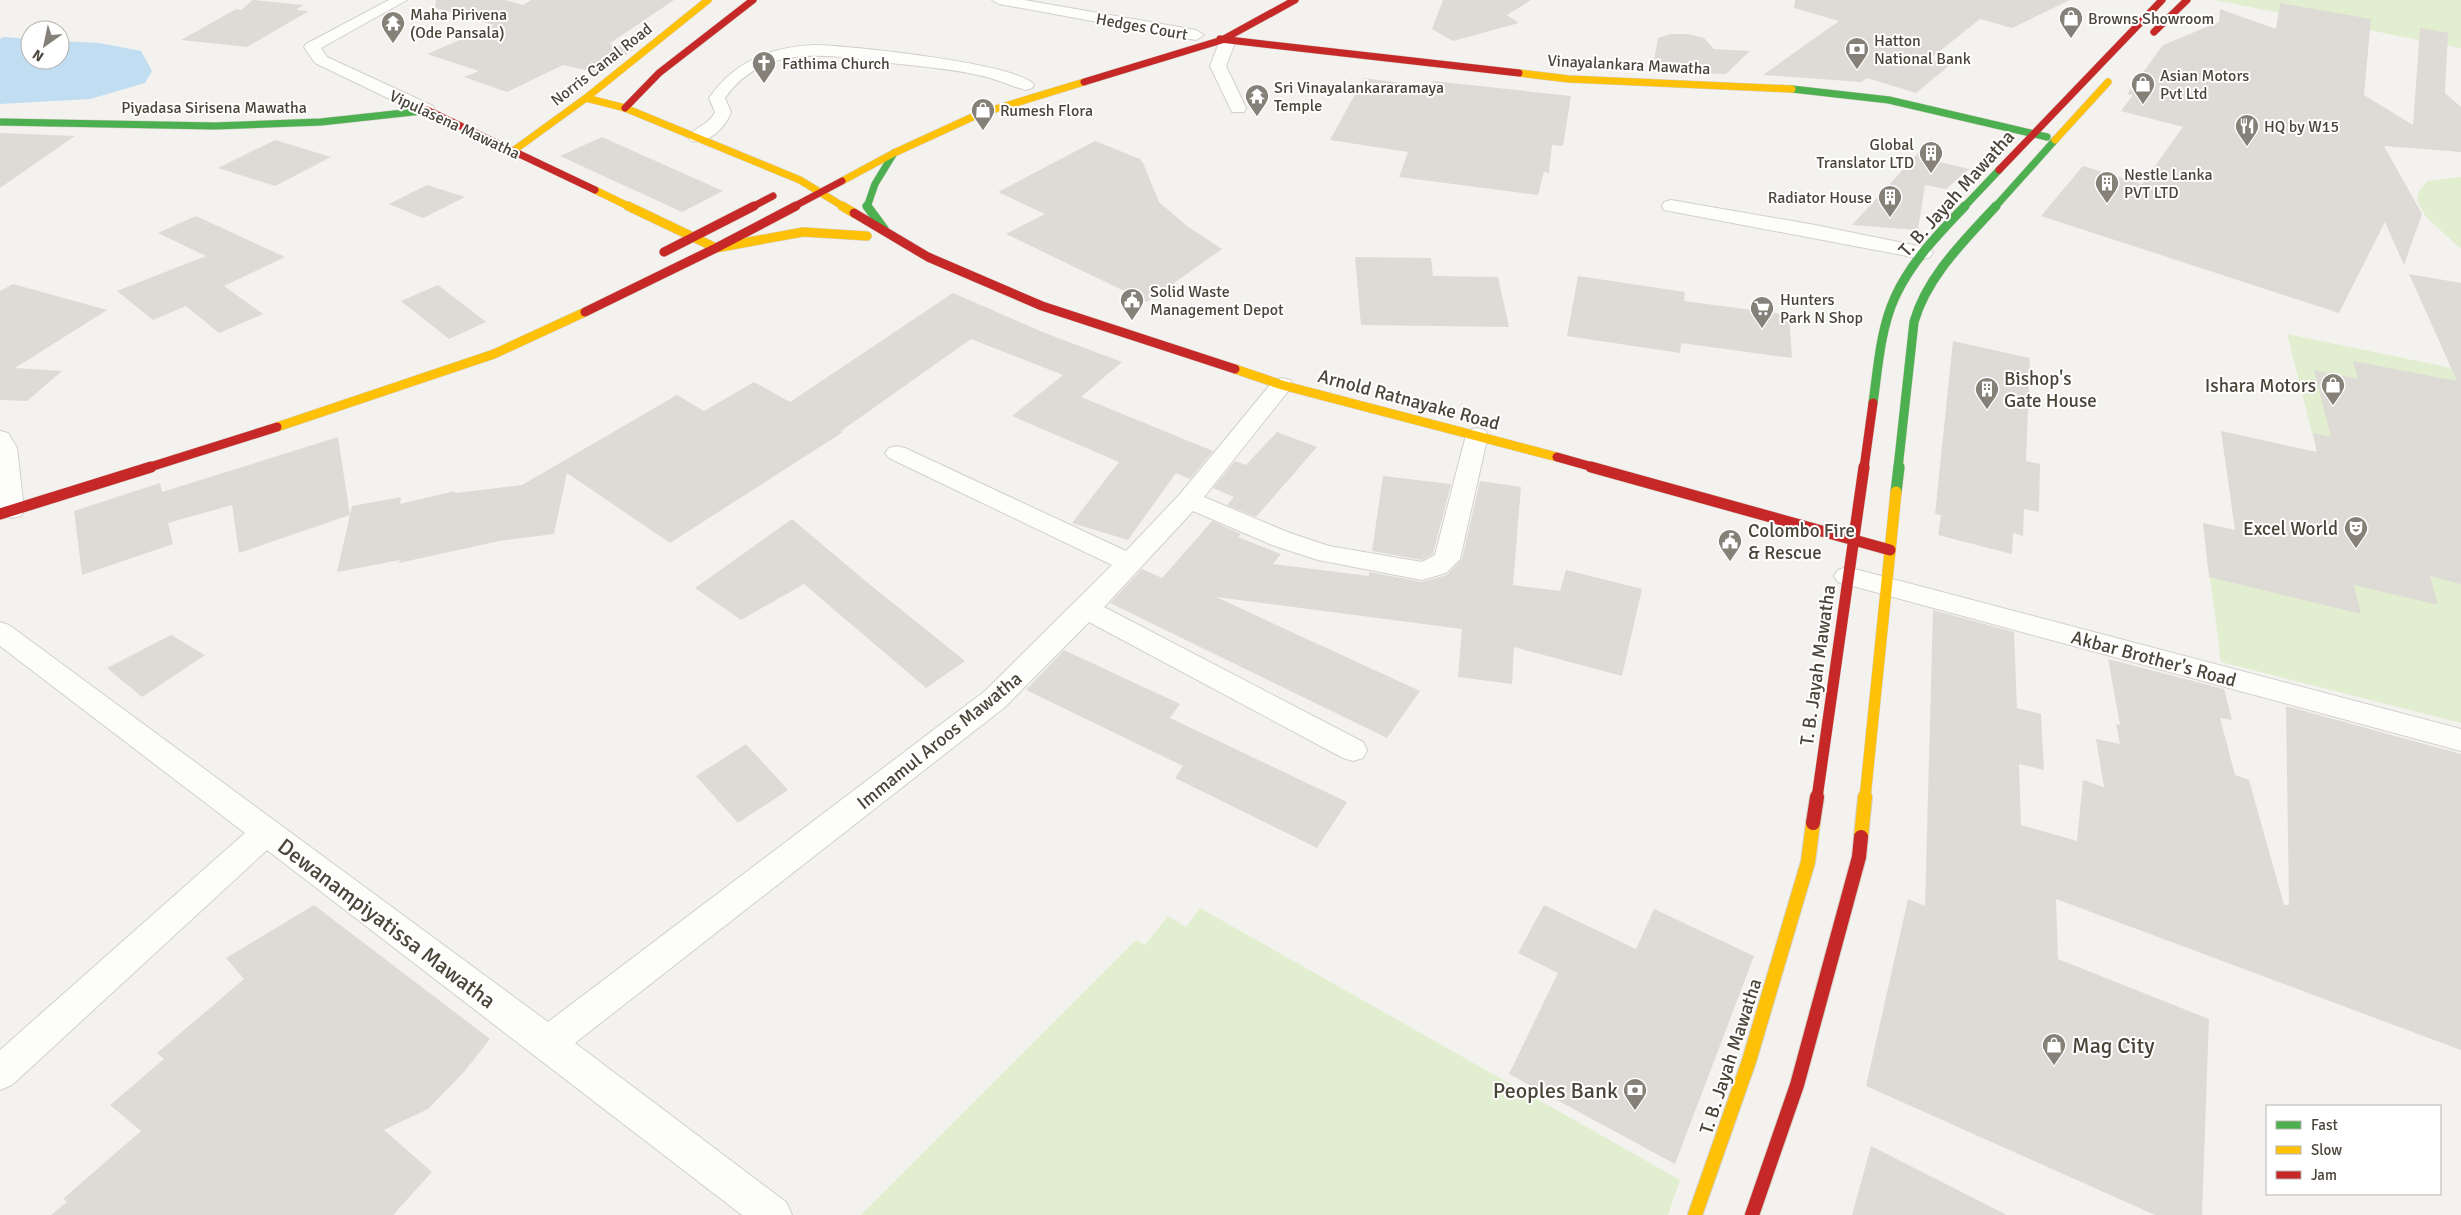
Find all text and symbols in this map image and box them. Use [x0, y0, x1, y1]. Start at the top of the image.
place label: Maha Pirivena (Ode Pansala) [410, 5, 507, 43]
shop icon: Browns Showroom [2058, 5, 2084, 39]
street label: Hedges Court [1094, 9, 1190, 45]
place label: Browns Showroom [2088, 9, 2214, 29]
temple icon: Maha Pirivena (Ode Pansala) [380, 10, 406, 44]
street label: Norris Canal Road [547, 19, 656, 111]
north arrow [20, 20, 70, 70]
place label: Hatton National Bank [1874, 31, 1971, 69]
bank icon: Hatton National Bank [1844, 36, 1870, 70]
text: N [29, 46, 47, 65]
church icon: Fathima Church [751, 50, 777, 84]
street label: Vinayalankara Mawatha [1547, 51, 1711, 79]
place label: Fathima Church [782, 54, 890, 74]
place label: Asian Motors Pvt Ltd [2160, 66, 2249, 104]
shop icon: Asian Motors Pvt Ltd [2130, 71, 2156, 105]
place label: Sri Vinayalankararamaya Temple [1274, 78, 1444, 116]
temple icon: Sri Vinayalankararamaya Temple [1244, 83, 1270, 117]
street label: Vipulasena Mawatha [386, 86, 523, 164]
shop icon: Rumesh Flora [970, 97, 996, 131]
street label: Piyadasa Sirisena Mawatha [121, 98, 307, 118]
place label: Rumesh Flora [1000, 101, 1093, 121]
restaurant icon: HQ by W15 [2234, 113, 2260, 147]
place label: HQ by W15 [2264, 117, 2339, 137]
street label: T. B. Jayah Mawatha [1894, 125, 2020, 262]
place label: Global Translator LTD [1817, 135, 1914, 173]
building icon: Global Translator LTD [1918, 140, 1944, 174]
place label: Nestle Lanka PVT LTD [2124, 165, 2213, 203]
building icon: Nestle Lanka PVT LTD [2094, 170, 2120, 204]
building icon: Radiator House [1877, 184, 1903, 218]
place label: Radiator House [1768, 188, 1872, 208]
place label: Solid Waste Management Depot [1150, 282, 1284, 320]
public building icon: Solid Waste Management Depot [1119, 287, 1145, 321]
place label: Hunters Park N Shop [1780, 290, 1863, 328]
supermarket icon: Hunters Park N Shop [1749, 295, 1775, 329]
street label: Arnold Ratnayake Road [1315, 364, 1502, 436]
place label: Bishop's Gate House [2004, 367, 2097, 413]
shop icon: Ishara Motors [2320, 372, 2346, 406]
place label: Ishara Motors [2205, 374, 2316, 398]
building icon: Bishop's Gate House [1974, 376, 2000, 410]
theatre icon: Excel World [2343, 515, 2369, 549]
place label: Excel World [2243, 517, 2338, 541]
place label: Colombo Fire & Rescue [1748, 519, 1855, 565]
public building icon: Colombo Fire & Rescue [1717, 528, 1743, 562]
street label: T. B. Jayah Mawatha [1795, 583, 1841, 747]
street label: Akbar Brother's Road [2068, 625, 2239, 693]
street label: Immamul Aroos Mawatha [852, 667, 1027, 815]
street label: Dewanampiyatissa Mawatha [272, 833, 501, 1014]
street label: T. B. Jayah Mawatha [1694, 975, 1767, 1137]
shop icon: Mag City [2041, 1032, 2067, 1066]
place label: Mag City [2072, 1032, 2155, 1059]
place label: Peoples Bank [1493, 1077, 1618, 1104]
bank icon: Peoples Bank [1622, 1077, 1648, 1111]
legend [2266, 1105, 2441, 1195]
text: Fast [2311, 1116, 2338, 1134]
text: Slow [2311, 1141, 2342, 1159]
text: Jam [2311, 1166, 2337, 1184]

